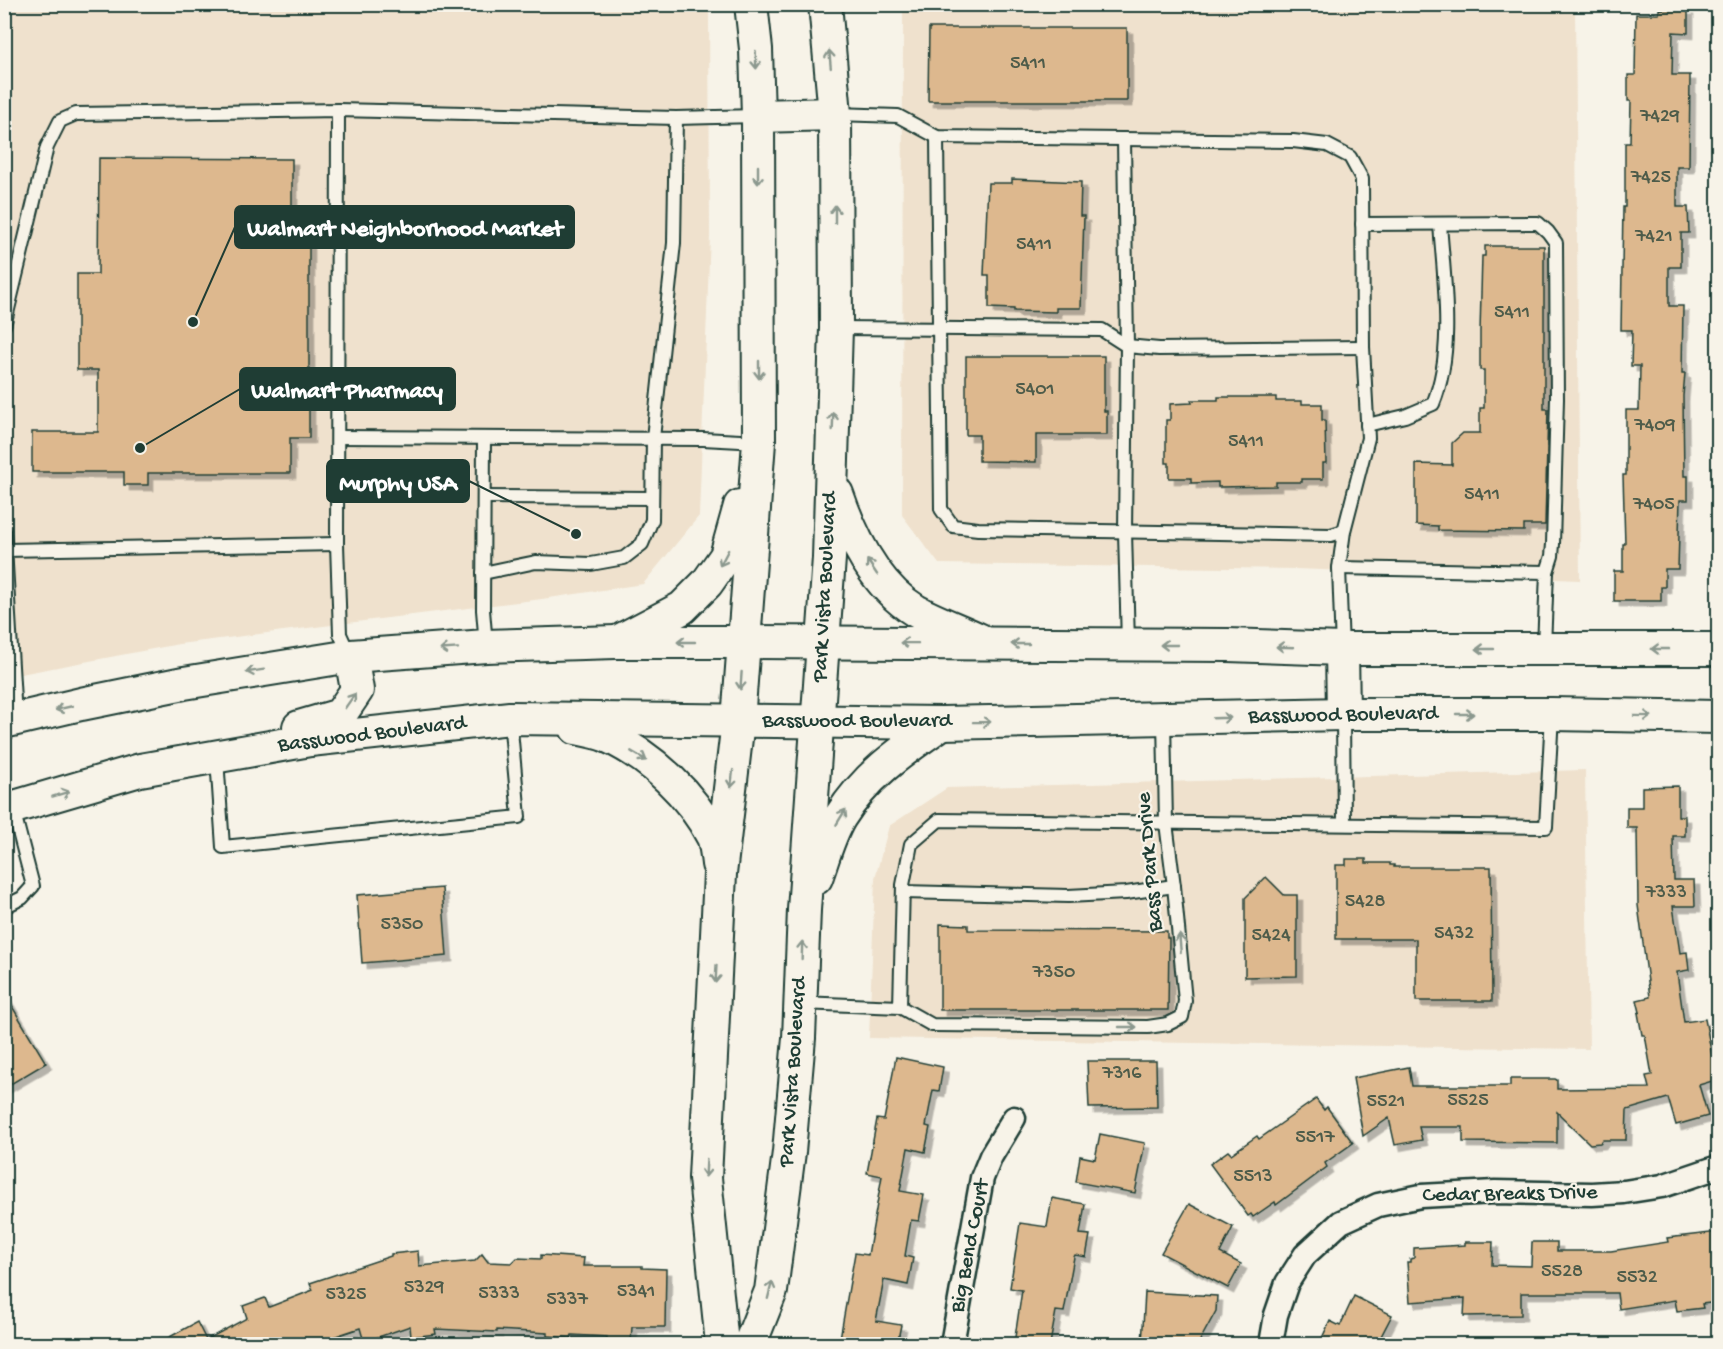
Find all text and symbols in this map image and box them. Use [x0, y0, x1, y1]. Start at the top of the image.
one-way arrow [751, 50, 762, 70]
one-way arrow [824, 50, 835, 70]
house number: 5411 [1010, 53, 1046, 76]
house number: 7429 [1639, 106, 1680, 129]
one-way arrow [752, 164, 764, 184]
house number: 7425 [1630, 167, 1671, 190]
one-way arrow [830, 205, 841, 225]
callout: Walmart Neighborhood Market [235, 206, 574, 248]
text: Walmart Neighborhood Market [246, 216, 565, 245]
house number: 7421 [1634, 226, 1673, 249]
house number: 5411 [1016, 234, 1052, 257]
house number: 5411 [1494, 302, 1530, 325]
one-way arrow [753, 359, 765, 379]
callout: Walmart Pharmacy [240, 368, 455, 410]
text: Walmart Pharmacy [250, 378, 443, 407]
house number: 5401 [1015, 379, 1055, 402]
one-way arrow [828, 412, 839, 432]
house number: 7409 [1633, 415, 1676, 438]
house number: 5411 [1228, 431, 1264, 454]
callout: Murphy USA [327, 460, 469, 502]
text: Murphy USA [339, 471, 459, 500]
house number: 5411 [1464, 484, 1500, 507]
street label: Park Vista Boulevard [808, 489, 844, 684]
house number: 7405 [1632, 494, 1675, 517]
one-way arrow [717, 548, 729, 566]
one-way arrow [866, 559, 878, 576]
one-way arrow [676, 636, 696, 648]
one-way arrow [900, 637, 920, 649]
one-way arrow [1011, 638, 1031, 650]
one-way arrow [1160, 639, 1180, 651]
one-way arrow [1276, 641, 1296, 653]
one-way arrow [1476, 643, 1496, 655]
one-way arrow [1651, 643, 1670, 655]
one-way arrow [439, 644, 459, 655]
one-way arrow [246, 666, 266, 677]
one-way arrow [735, 671, 746, 691]
one-way arrow [344, 693, 356, 709]
street label: Basswood Boulevard [1247, 701, 1440, 731]
one-way arrow [54, 702, 73, 714]
one-way arrow [1454, 708, 1474, 720]
street label: Basswood Boulevard [761, 709, 954, 735]
street label: Basswood Boulevard [275, 710, 470, 760]
one-way arrow [1632, 710, 1652, 722]
one-way arrow [1212, 712, 1232, 723]
one-way arrow [971, 716, 991, 728]
one-way arrow [630, 750, 647, 762]
one-way arrow [726, 769, 737, 789]
one-way arrow [51, 788, 70, 799]
street label: Bass Park Drive [1132, 791, 1170, 934]
one-way arrow [836, 809, 848, 826]
house number: 7333 [1644, 882, 1687, 905]
house number: 5428 [1345, 891, 1385, 914]
house number: 5350 [381, 914, 423, 937]
house number: 5432 [1434, 923, 1474, 946]
house number: 5424 [1251, 925, 1291, 948]
one-way arrow [1174, 934, 1185, 954]
one-way arrow [797, 940, 808, 960]
house number: 7350 [1032, 962, 1075, 985]
one-way arrow [710, 963, 721, 983]
street label: Park Vista Boulevard [774, 974, 814, 1169]
one-way arrow [1118, 1021, 1138, 1033]
house number: 7316 [1102, 1063, 1142, 1086]
house number: 5525 [1447, 1090, 1489, 1113]
house number: 5521 [1367, 1091, 1405, 1114]
house number: 5517 [1295, 1127, 1335, 1150]
one-way arrow [700, 1158, 711, 1178]
house number: 5513 [1233, 1166, 1273, 1189]
street label: Big Bend Court [945, 1175, 997, 1316]
street label: Cedar Breaks Drive [1422, 1180, 1598, 1210]
house number: 5528 [1541, 1261, 1583, 1284]
house number: 5532 [1616, 1267, 1658, 1290]
house number: 5329 [404, 1277, 444, 1300]
house number: 5341 [617, 1281, 655, 1304]
one-way arrow [765, 1281, 777, 1300]
house number: 5333 [478, 1283, 520, 1306]
house number: 5325 [325, 1284, 367, 1307]
house number: 5337 [546, 1289, 588, 1312]

